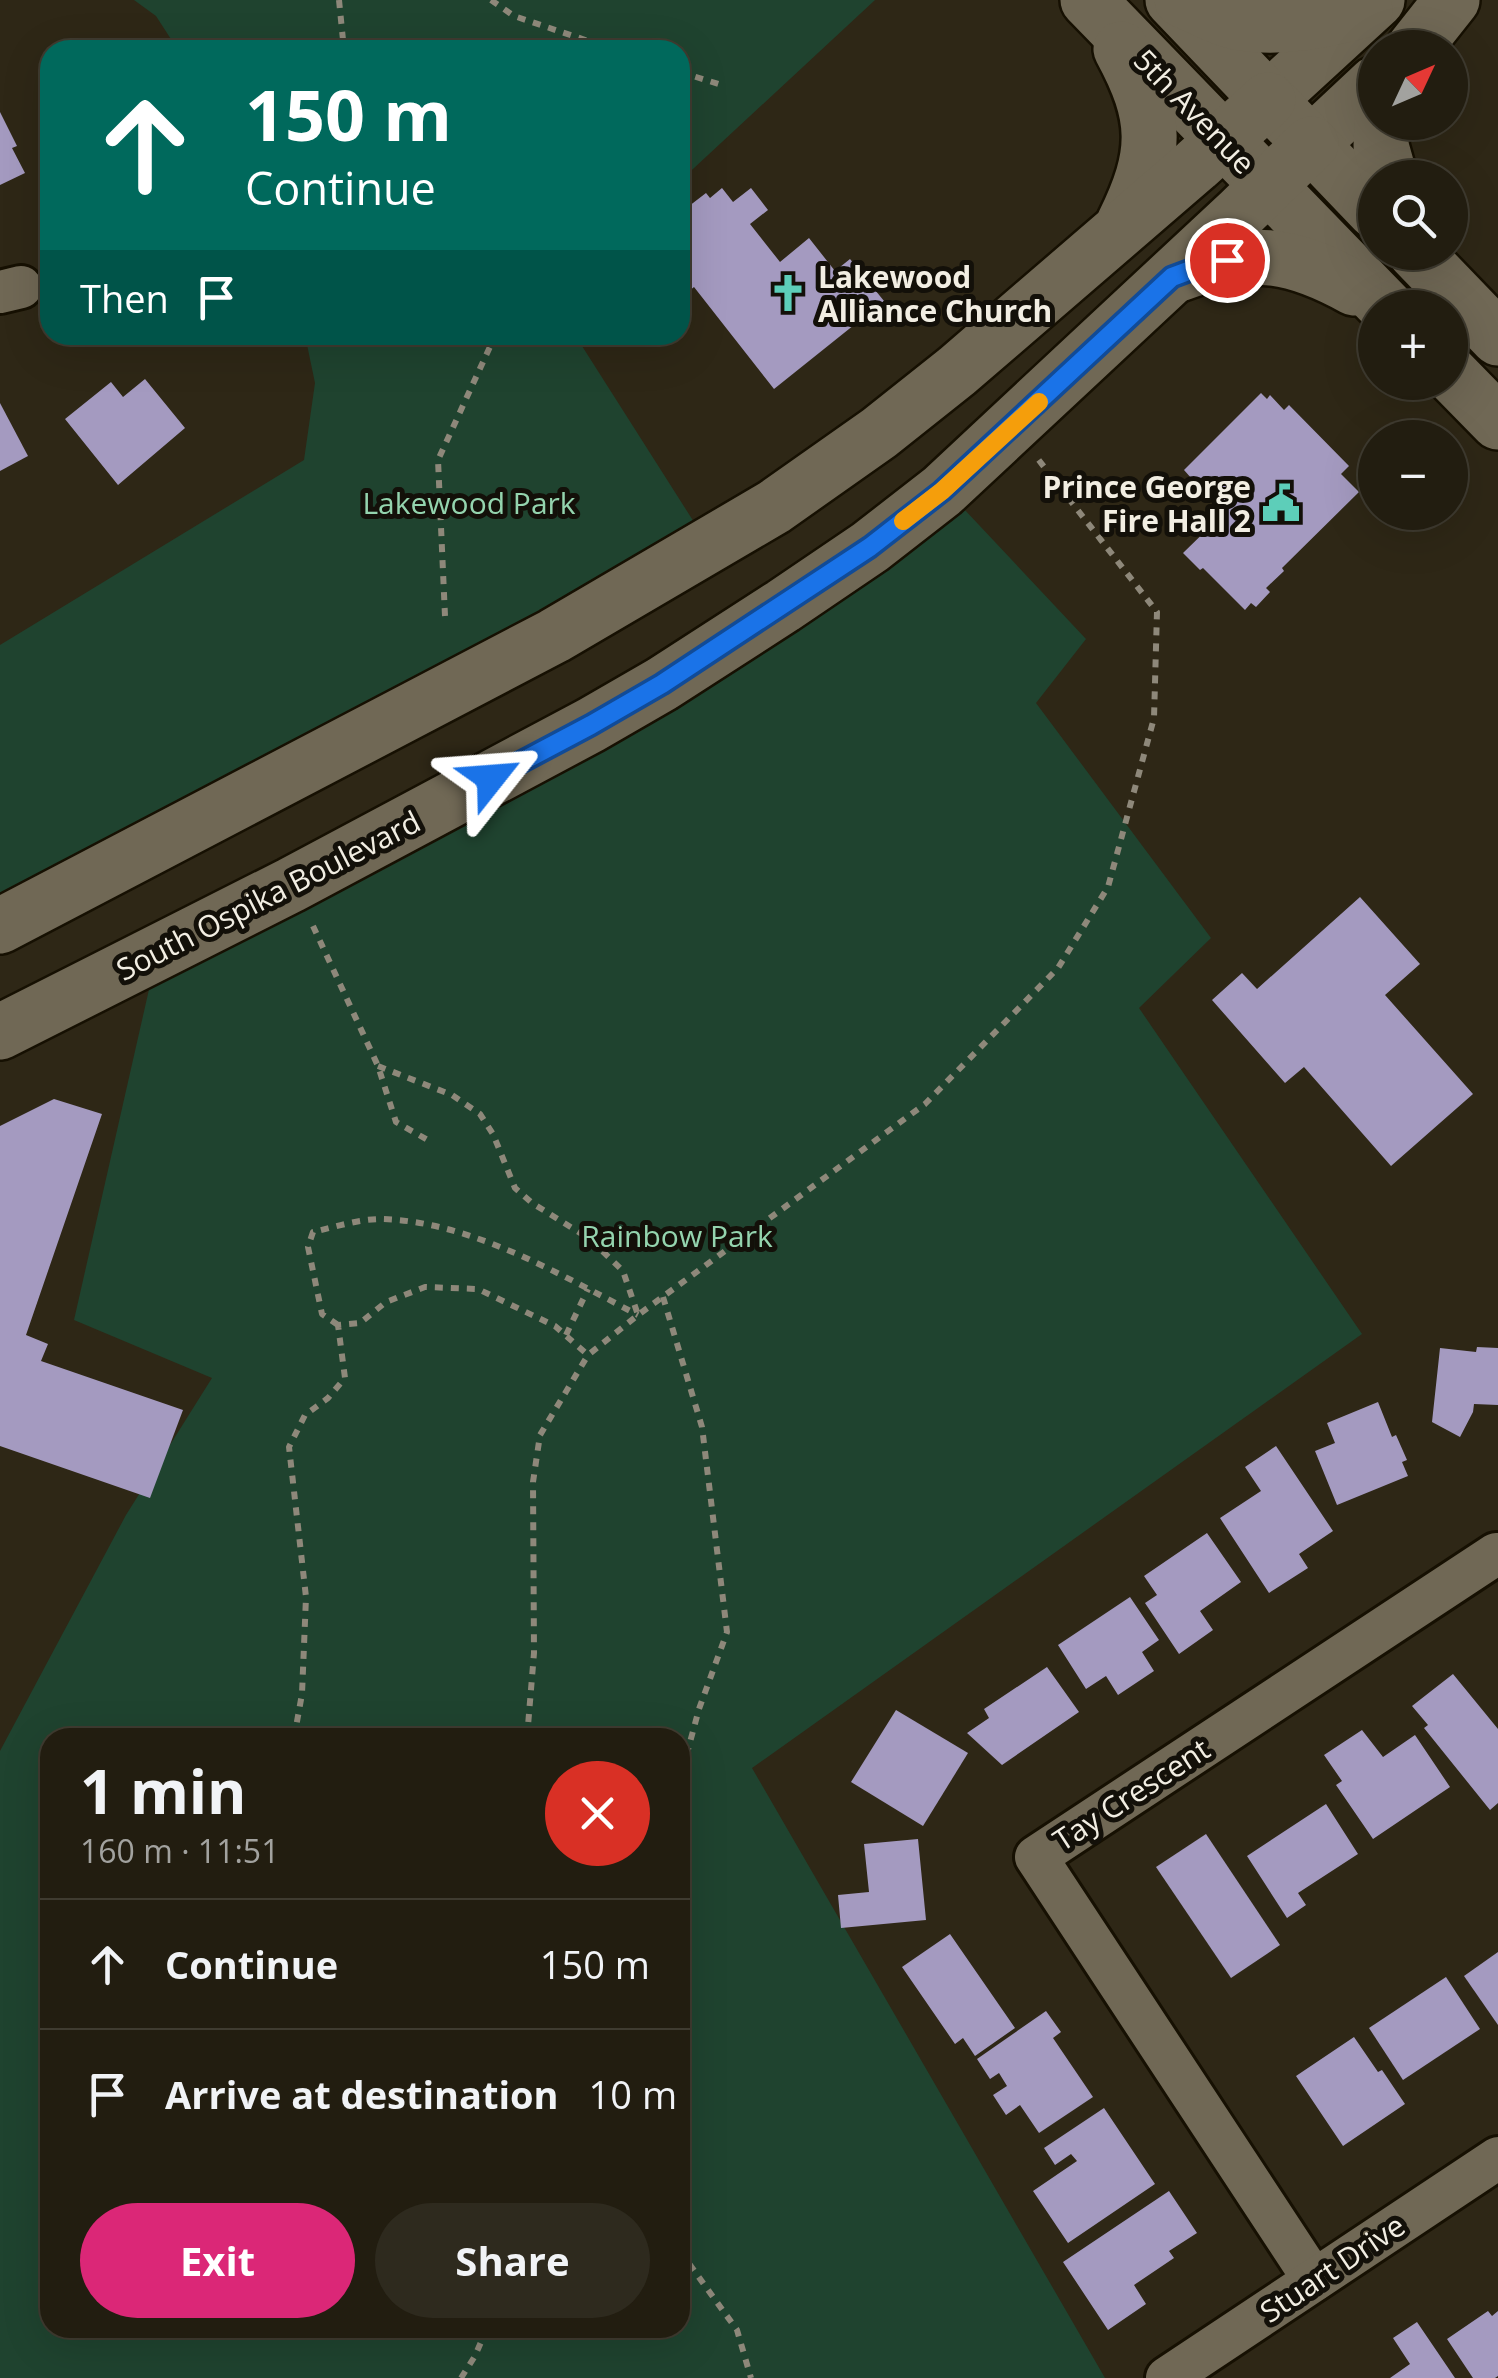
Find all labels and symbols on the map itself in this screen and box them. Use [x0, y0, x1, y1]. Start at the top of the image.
north arrow [1358, 30, 1468, 140]
street label: 5th Avenue [1125, 40, 1265, 182]
pin [1185, 218, 1270, 303]
place label: Lakewood Alliance Church [818, 256, 1052, 331]
church icon: Lakewood Alliance Church [767, 272, 809, 314]
place label: Prince George Fire Hall 2 [1042, 466, 1251, 541]
park label: Lakewood Park [362, 482, 576, 523]
public building icon: Prince George Fire Hall 2 [1260, 482, 1302, 524]
position arrow [439, 726, 543, 830]
street label: South Ospika Boulevard [109, 800, 427, 990]
park label: Rainbow Park [581, 1215, 773, 1256]
street label: Tay Crescent [1045, 1728, 1217, 1860]
street label: Stuart Drive [1252, 2204, 1412, 2332]

